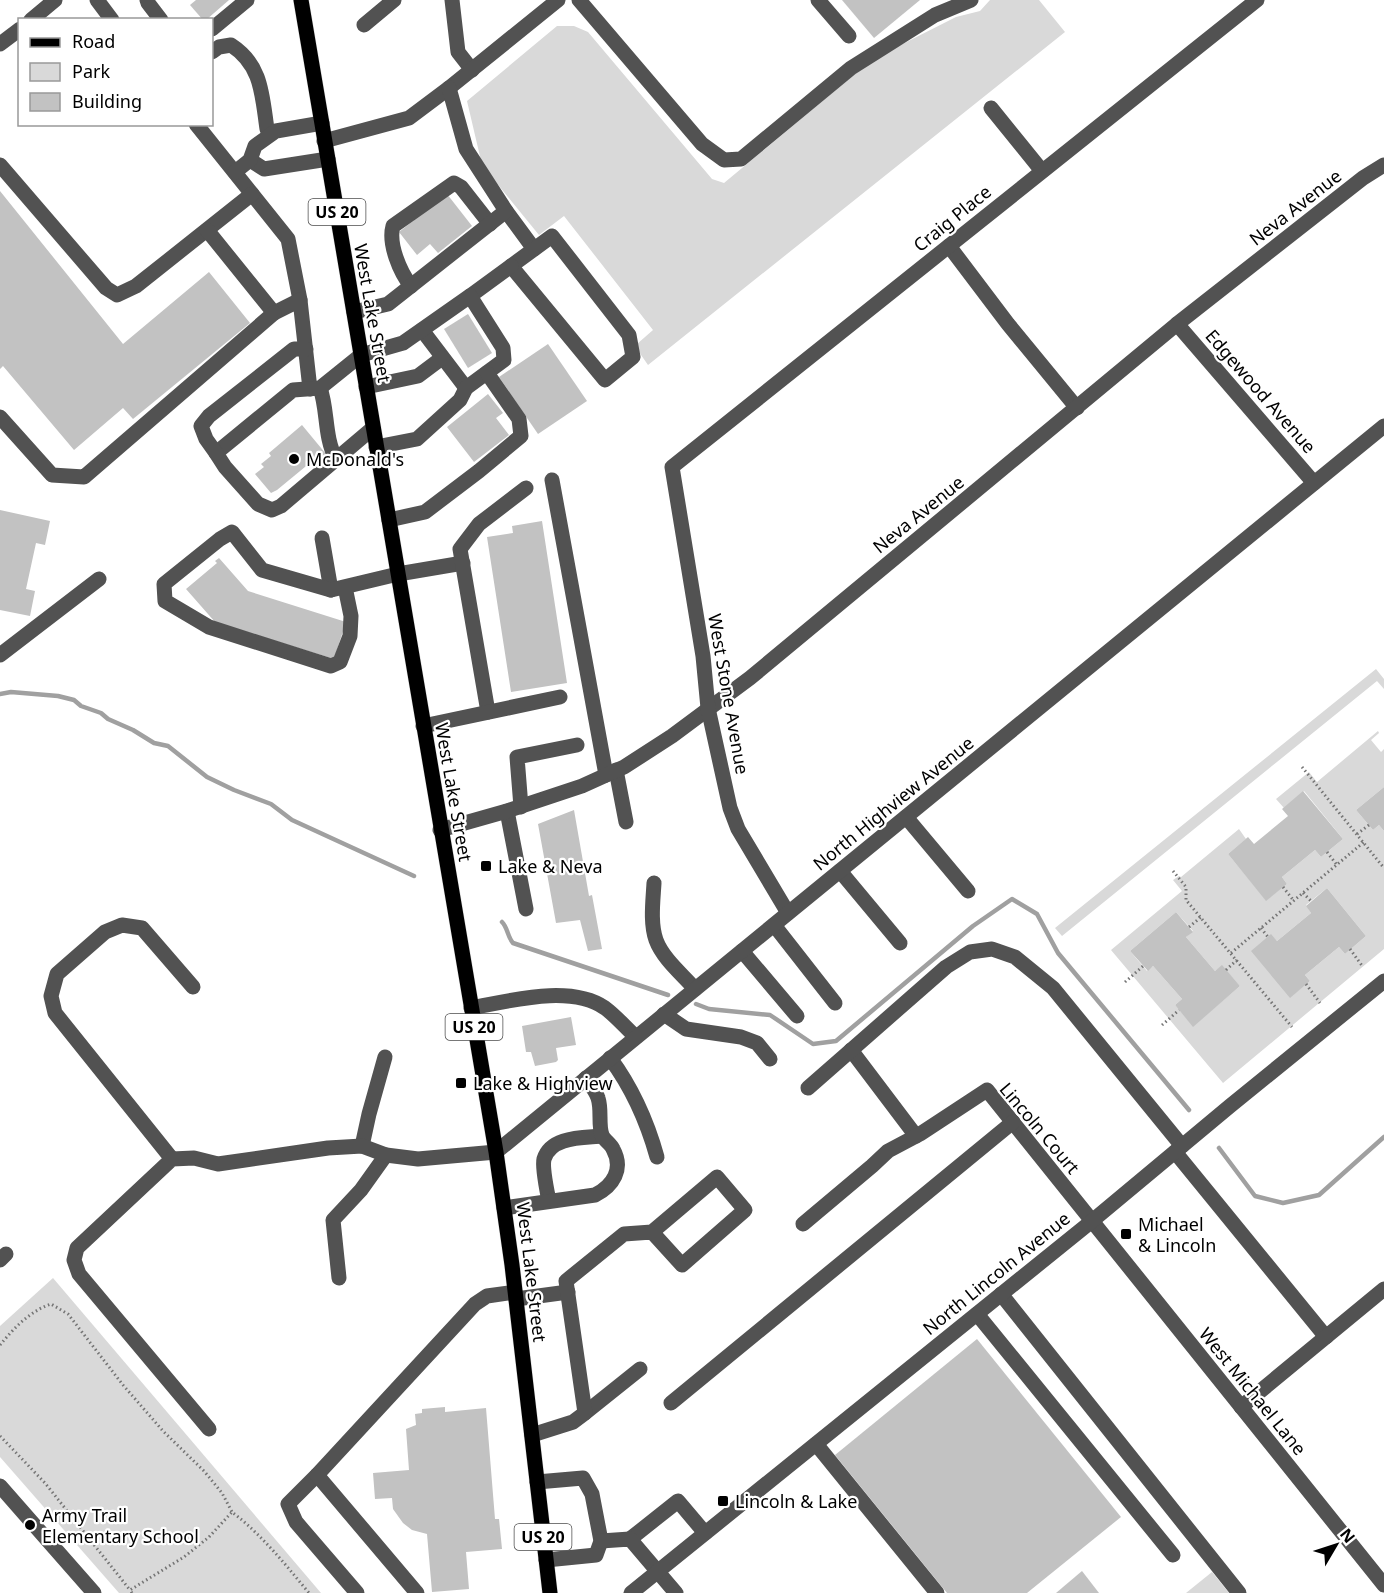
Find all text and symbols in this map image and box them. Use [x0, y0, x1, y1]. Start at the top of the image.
legend [18, 18, 213, 126]
text: Road [72, 29, 115, 53]
text: Park [72, 59, 110, 83]
text: Building [72, 89, 142, 113]
street label: Neva Avenue [1244, 163, 1346, 251]
street label: Craig Place [908, 179, 996, 257]
road number: US 20 [308, 199, 366, 225]
street label: West Lake Street [349, 242, 397, 385]
street label: Edgewood Avenue [1200, 324, 1322, 458]
place label: McDonald's [306, 447, 404, 471]
marker: McDonald's [287, 452, 301, 466]
street label: Neva Avenue [867, 470, 969, 558]
street label: West Stone Avenue [703, 612, 755, 776]
street label: West Lake Street [430, 721, 478, 864]
street label: North Highview Avenue [808, 731, 978, 875]
place label: Lake & Neva [498, 854, 603, 878]
marker: Lake & Neva [479, 859, 493, 873]
road number: US 20 [446, 1014, 502, 1040]
place label: Lake & Highview [473, 1071, 613, 1095]
marker: Lake & Highview [454, 1076, 468, 1090]
street label: Lincoln Court [995, 1077, 1086, 1179]
street label: West Lake Street [512, 1201, 553, 1344]
street label: North Lincoln Avenue [917, 1206, 1075, 1340]
place label: Michael & Lincoln [1138, 1212, 1216, 1257]
marker: Michael & Lincoln [1119, 1227, 1133, 1241]
street label: West Michael Lane [1194, 1322, 1312, 1460]
place label: Lincoln & Lake [735, 1489, 857, 1513]
marker: Lincoln & Lake [716, 1494, 730, 1508]
place label: Army Trail Elementary School [42, 1503, 199, 1548]
north arrow [1306, 1515, 1366, 1575]
marker: Army Trail Elementary School [23, 1518, 37, 1532]
road number: US 20 [514, 1524, 572, 1550]
text: N [1335, 1524, 1360, 1548]

